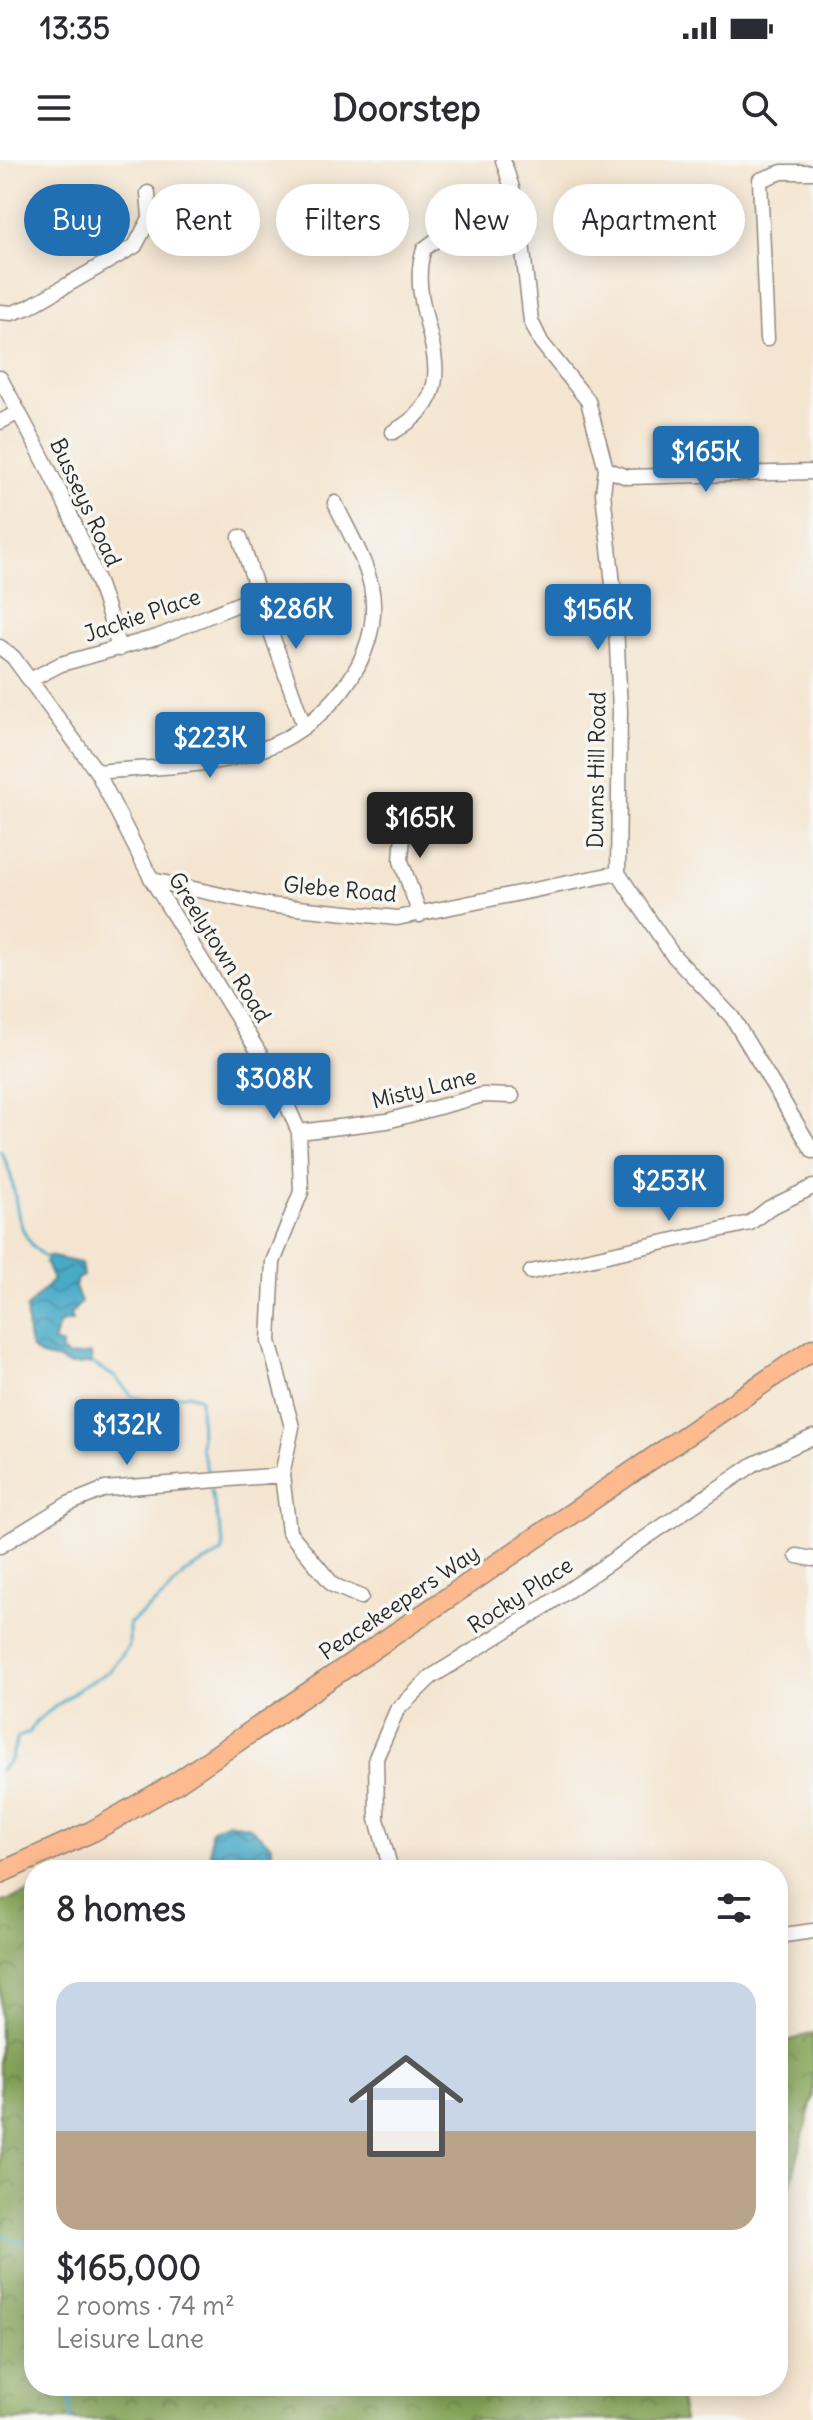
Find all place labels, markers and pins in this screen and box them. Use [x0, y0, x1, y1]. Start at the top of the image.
pin: $165K [650, 426, 762, 494]
pin: $286K [240, 583, 352, 651]
pin: $156K [542, 584, 654, 652]
pin: $223K [154, 712, 266, 780]
pin: $165K [364, 792, 476, 860]
pin: $308K [218, 1053, 330, 1121]
pin: $253K [613, 1155, 725, 1223]
pin: $132K [71, 1399, 183, 1467]

